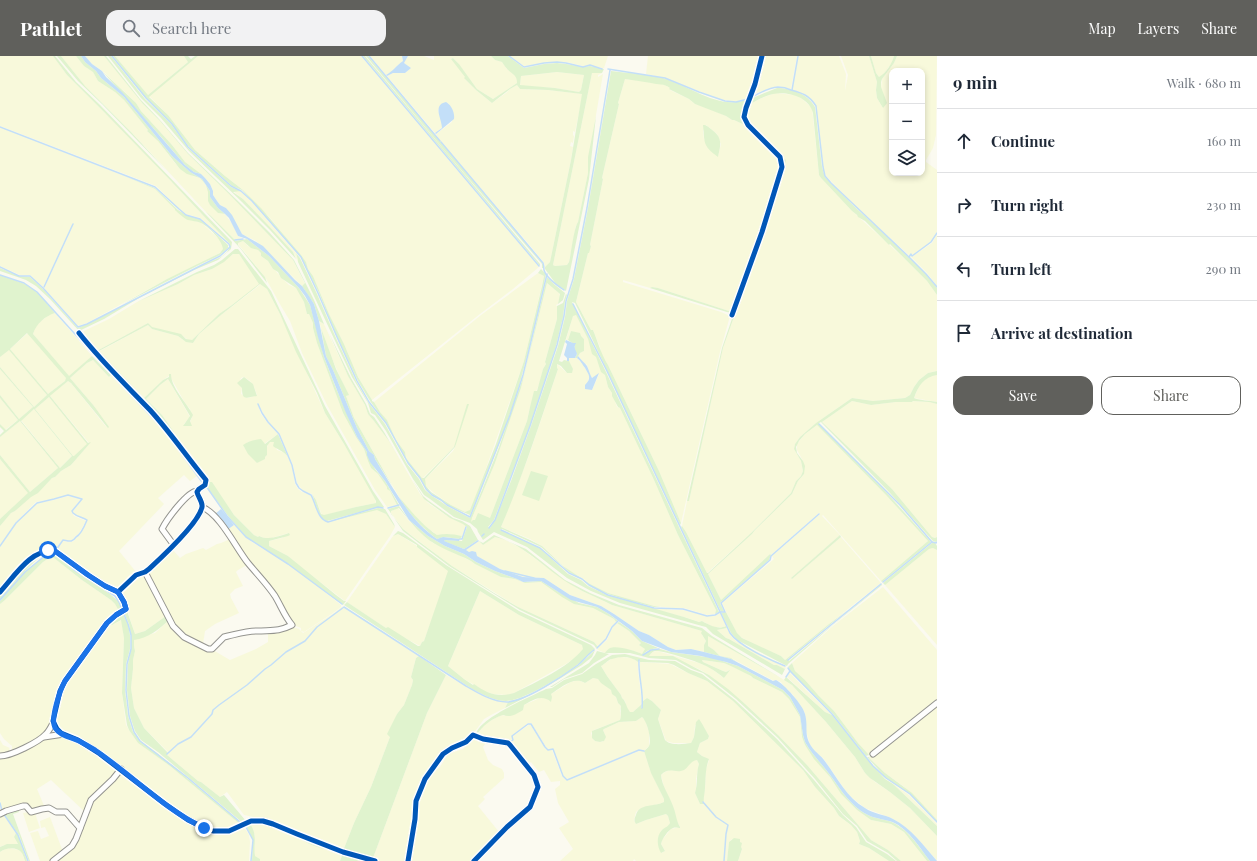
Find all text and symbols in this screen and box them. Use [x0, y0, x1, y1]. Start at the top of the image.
search box [106, 10, 386, 46]
text: Pathlet [20, 15, 82, 41]
icon: search [120, 17, 142, 39]
text: Search here [152, 18, 231, 38]
text: Map [1088, 19, 1116, 38]
text: Layers [1138, 19, 1179, 38]
text: Share [1201, 19, 1237, 38]
map controls [889, 68, 925, 176]
button: + [889, 68, 925, 104]
text: 9 min [953, 71, 998, 93]
text: Walk · 680 m [1167, 74, 1241, 91]
button: − [889, 104, 925, 140]
icon: ahead [953, 130, 975, 152]
text: Continue [991, 131, 1055, 151]
text: 160 m [1207, 132, 1241, 149]
button: layers [889, 140, 925, 176]
icon: right [953, 194, 975, 216]
text: Turn right [991, 195, 1064, 215]
text: 230 m [1206, 196, 1241, 213]
icon: left [953, 258, 975, 280]
text: Turn left [991, 259, 1052, 279]
text: 290 m [1206, 260, 1241, 277]
icon: arrive [953, 322, 975, 344]
text: Arrive at destination [991, 323, 1133, 343]
button: Save [953, 376, 1093, 415]
button: Share [1101, 376, 1241, 415]
route start [39, 541, 57, 559]
route end [195, 819, 213, 837]

